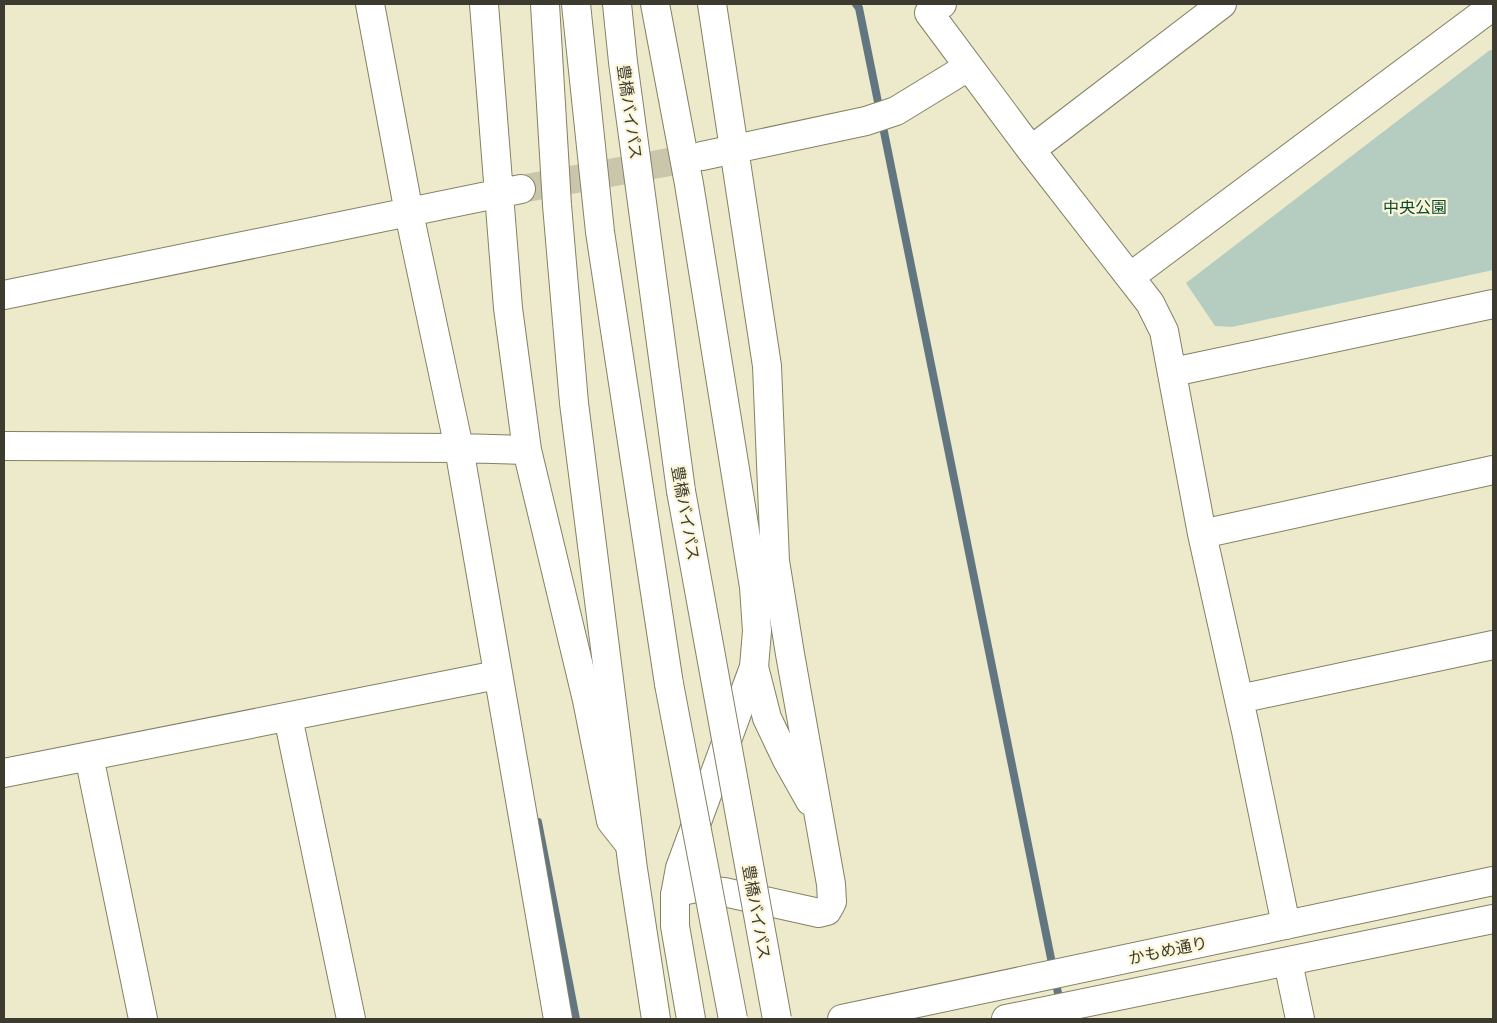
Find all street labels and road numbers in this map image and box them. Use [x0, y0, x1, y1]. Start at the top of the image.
street label: 豊橋バイパス [613, 63, 646, 161]
street label: 豊橋バイパス [668, 464, 703, 562]
street label: 豊橋バイパス [739, 863, 774, 961]
street label: かもめ通り [1127, 933, 1209, 968]

